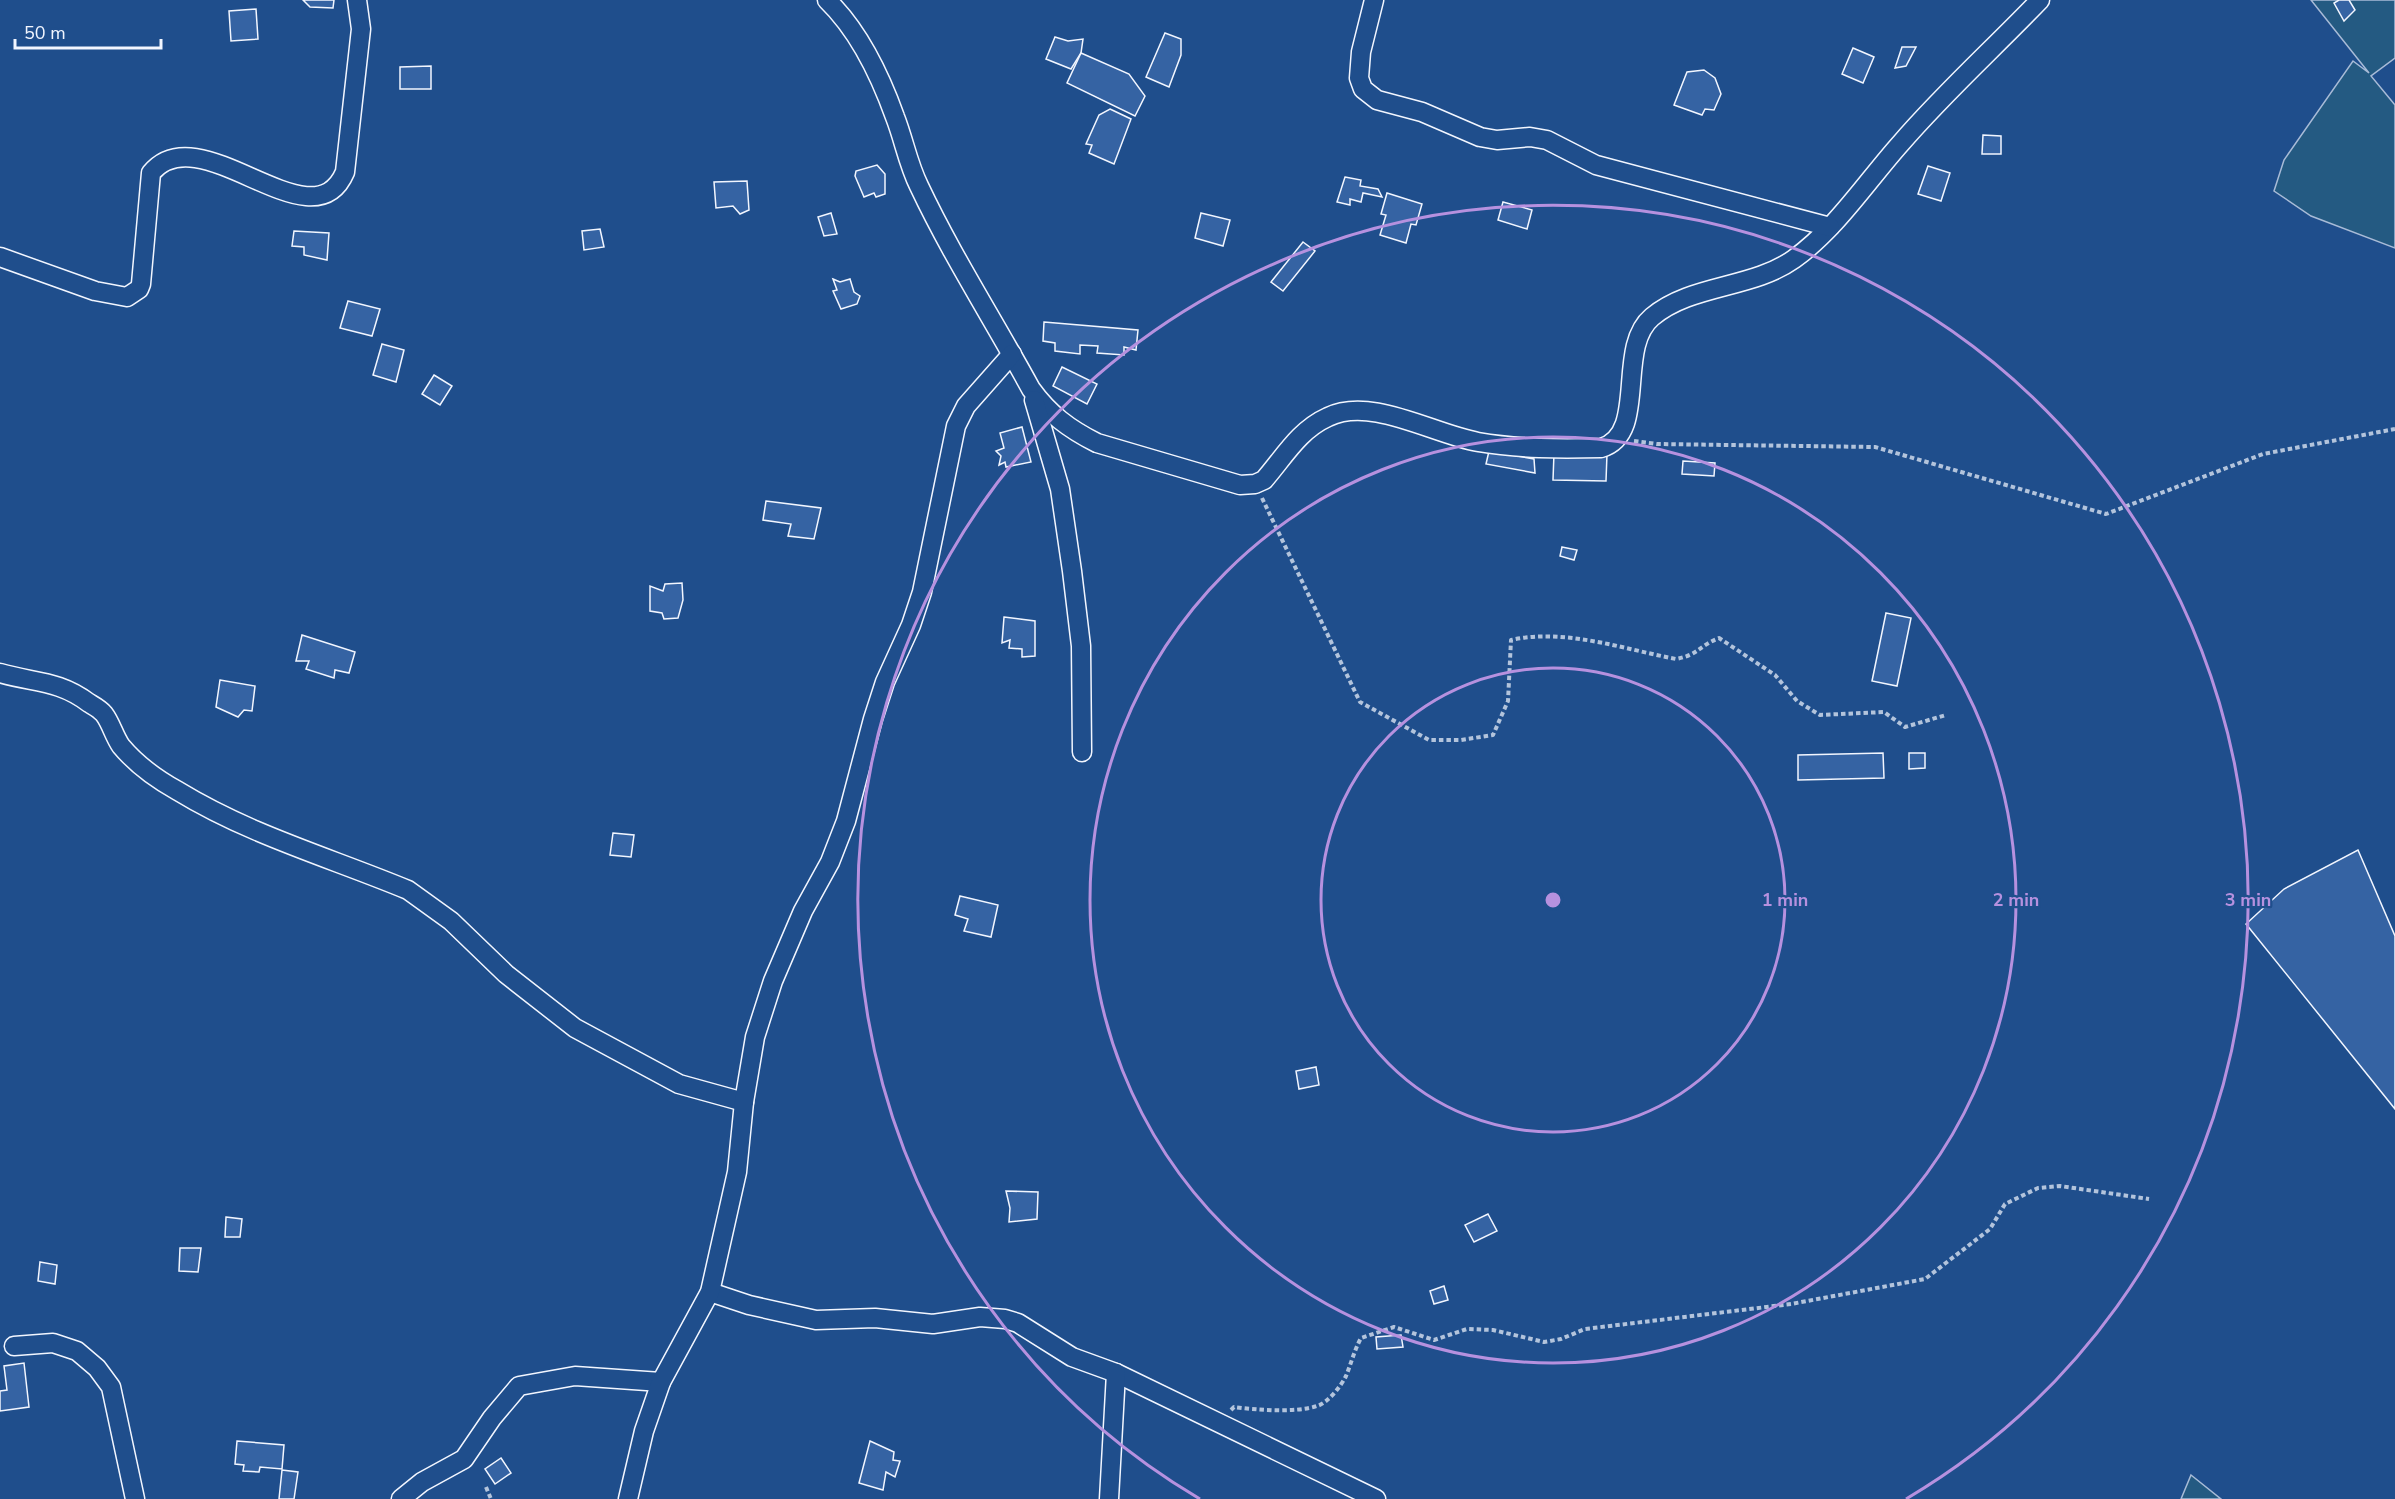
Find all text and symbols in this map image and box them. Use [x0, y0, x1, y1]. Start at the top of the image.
scale bar [15, 12, 160, 50]
text: 50 m [24, 21, 66, 45]
text: 1 min [1762, 888, 1808, 912]
text: 2 min [1993, 888, 2039, 912]
text: 3 min [2225, 888, 2271, 912]
centre of rings [1543, 890, 1563, 910]

